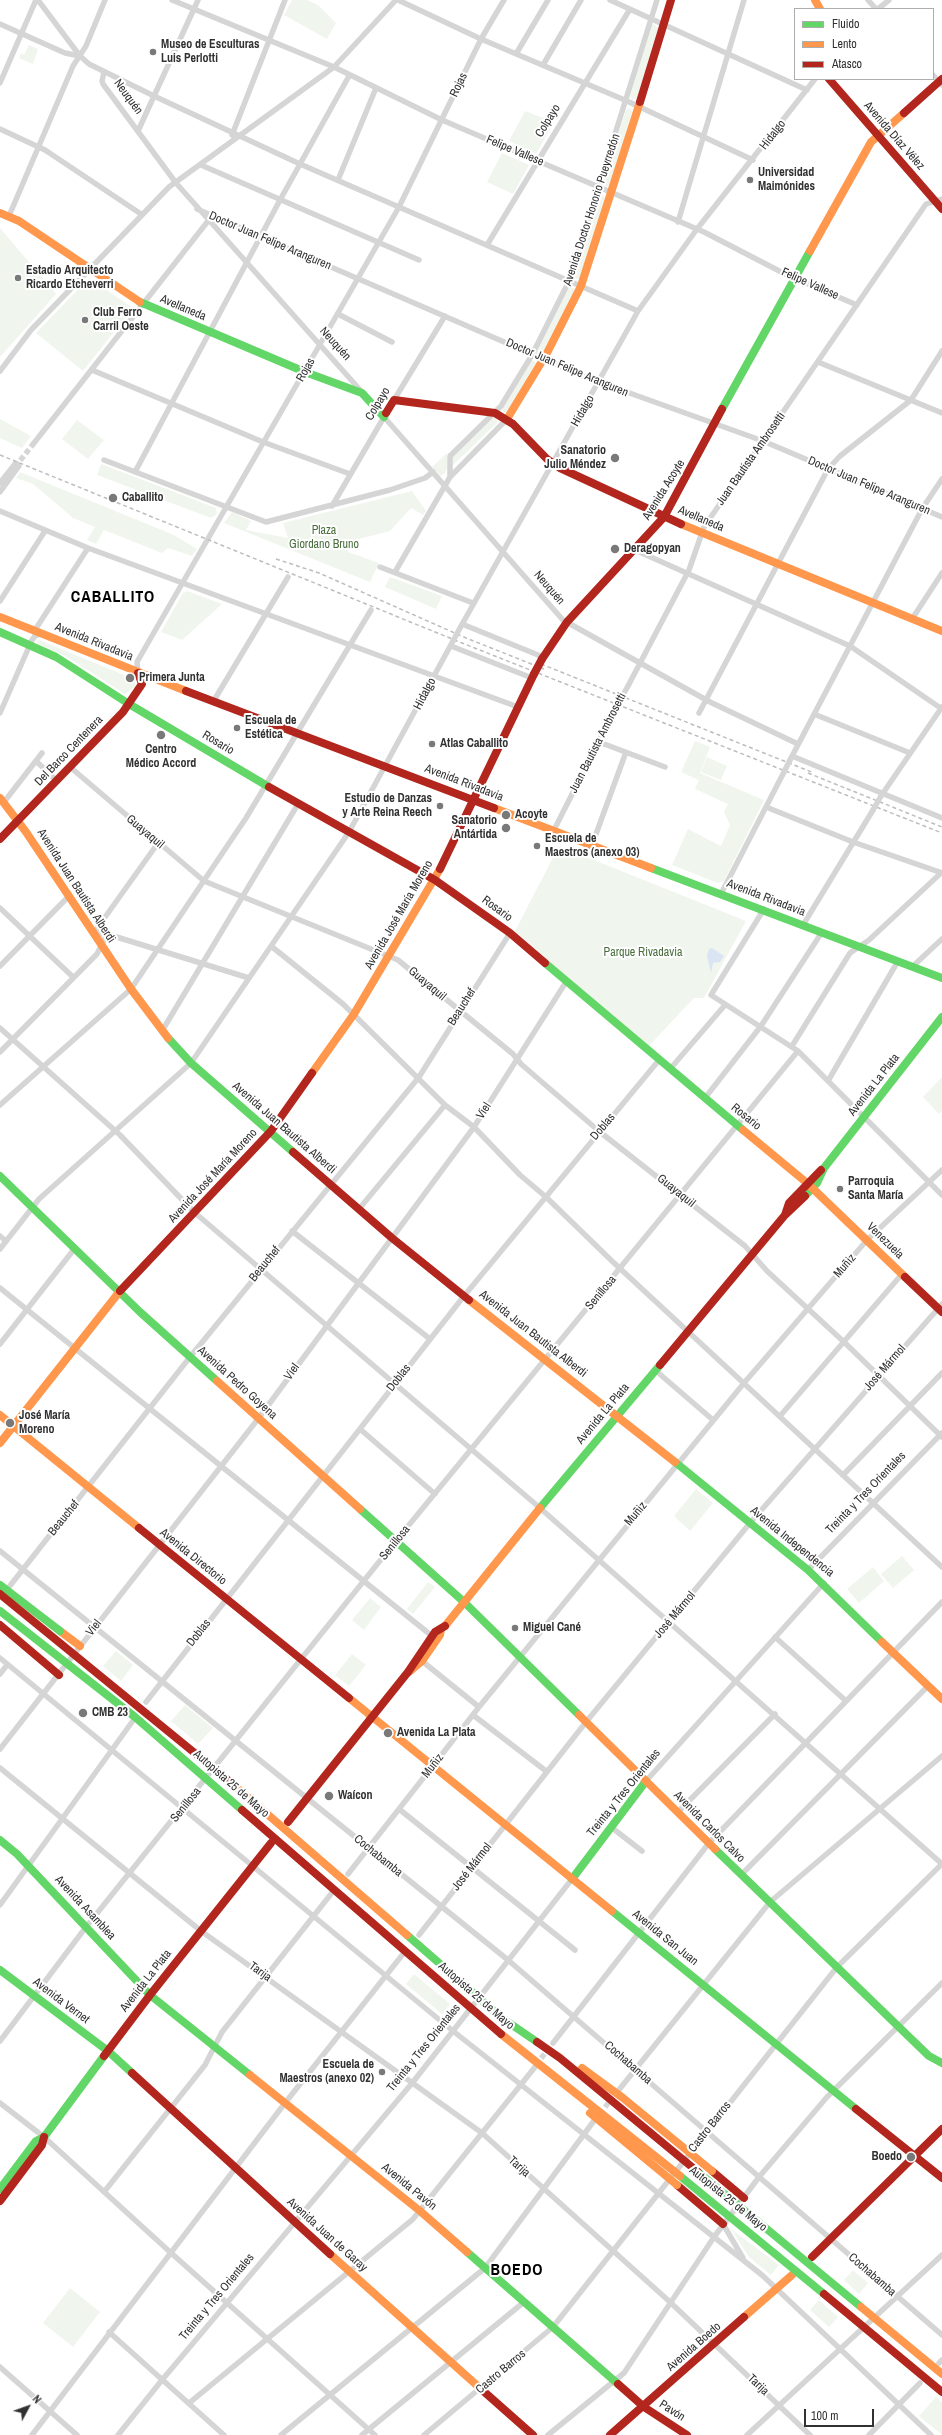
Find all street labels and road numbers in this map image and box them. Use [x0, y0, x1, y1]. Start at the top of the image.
street label: Rojas [447, 71, 471, 99]
street label: Neuquén [110, 77, 146, 117]
street label: Avenida Díaz Vélez [860, 99, 928, 173]
street label: Colpayo [532, 102, 564, 140]
street label: Hidalgo [757, 117, 789, 153]
street label: Felipe Vallese [484, 132, 546, 170]
street label: Avenida Doctor Honorio Pueyrredón [561, 132, 623, 288]
street label: Doctor Juan Felipe Aranguren [207, 209, 333, 273]
street label: Felipe Vallese [779, 265, 841, 303]
street label: Avellaneda [158, 292, 208, 324]
street label: Neuquén [316, 324, 354, 364]
street label: Doctor Juan Felipe Aranguren [504, 336, 630, 400]
street label: Rojas [293, 356, 319, 384]
street label: Colpayo [363, 385, 393, 423]
street label: Hidalgo [568, 393, 598, 429]
street label: Juan Bautista Ambrosetti [713, 410, 789, 508]
street label: Doctor Juan Felipe Aranguren [806, 454, 932, 518]
street label: Avenida Acoyte [640, 457, 688, 523]
street label: Avellaneda [676, 503, 726, 535]
street label: Neuquén [530, 568, 568, 608]
street label: Avenida Rivadavia [53, 620, 135, 664]
street label: Hidalgo [411, 676, 439, 712]
street label: Juan Bautista Ambrosetti [567, 691, 629, 795]
street label: Del Barco Centenera [32, 713, 106, 789]
street label: Rosario [200, 728, 236, 758]
street label: Avenida Rivadavia [423, 761, 505, 805]
street label: Guayaquil [123, 812, 167, 852]
street label: Avenida Juan Bautista Alberdi [34, 826, 118, 946]
street label: Avenida José María Moreno [362, 858, 436, 972]
street label: Avenida Rivadavia [725, 876, 807, 920]
street label: Rosario [479, 893, 515, 925]
street label: Guayaquil [405, 964, 449, 1004]
street label: Beauchef [445, 986, 479, 1028]
street label: Avenida La Plata [845, 1051, 903, 1119]
street label: Avenida Juan Bautista Alberdi [229, 1079, 339, 1177]
street label: Viel [473, 1100, 495, 1122]
street label: Rosario [728, 1101, 764, 1133]
street label: Doblas [588, 1111, 618, 1143]
street label: Avenida José María Moreno [166, 1126, 260, 1226]
street label: Guayaquil [654, 1171, 698, 1211]
street label: Venezuela [863, 1220, 907, 1262]
street label: Beauchef [246, 1243, 284, 1285]
street label: Muñiz [831, 1251, 859, 1281]
street label: Senillosa [582, 1273, 620, 1313]
street label: Avenida Juan Bautista Alberdi [476, 1287, 590, 1381]
street label: José Mármol [861, 1342, 909, 1394]
street label: Avenida Pedro Goyena [194, 1343, 280, 1423]
street label: Viel [281, 1361, 303, 1383]
street label: Doblas [384, 1362, 414, 1394]
street label: Avenida La Plata [573, 1381, 633, 1447]
street label: Treinta y Tres Orientales [823, 1449, 909, 1537]
street label: Beauchef [45, 1497, 83, 1539]
street label: Muñiz [622, 1499, 650, 1529]
street label: Avenida Independencia [747, 1504, 837, 1580]
street label: Senillosa [377, 1523, 413, 1563]
street label: Avenida Directorio [157, 1526, 229, 1588]
street label: José Mármol [651, 1589, 699, 1641]
street label: Viel [83, 1617, 105, 1639]
street label: Doblas [184, 1617, 214, 1649]
street label: Treinta y Tres Orientales [584, 1746, 664, 1840]
street label: Autopista 25 de Mayo [190, 1747, 272, 1821]
street label: Muñiz [419, 1751, 447, 1781]
street label: Senillosa [168, 1785, 204, 1825]
street label: Avenida Carlos Calvo [670, 1788, 748, 1866]
street label: Cochabamba [351, 1832, 405, 1880]
street label: José Mármol [449, 1840, 495, 1894]
street label: Avenida Asamblea [52, 1873, 118, 1943]
street label: Avenida San Juan [629, 1907, 701, 1969]
street label: Avenida La Plata [117, 1947, 175, 2015]
street label: Tarija [246, 1959, 274, 1985]
street label: Autopista 25 de Mayo [435, 1959, 517, 2033]
street label: Avenida Vernet [30, 1975, 92, 2027]
street label: Treinta y Tres Orientales [384, 2001, 464, 2095]
street label: Cochabamba [601, 2038, 655, 2088]
street label: Castro Barros [686, 2099, 734, 2155]
street label: Tarija [505, 2154, 533, 2180]
street label: Avenida Pavón [379, 2160, 439, 2214]
street label: Autopista 25 de Mayo [686, 2163, 770, 2235]
street label: Avenida Juan de Garay [284, 2195, 370, 2275]
street label: Cochabamba [845, 2250, 899, 2300]
street label: Treinta y Tres Orientales [177, 2251, 257, 2343]
street label: Avenida Boedo [664, 2320, 724, 2374]
street label: Castro Barros [473, 2347, 529, 2397]
street label: Tarija [744, 2371, 772, 2399]
street label: Pavón [656, 2397, 688, 2425]

